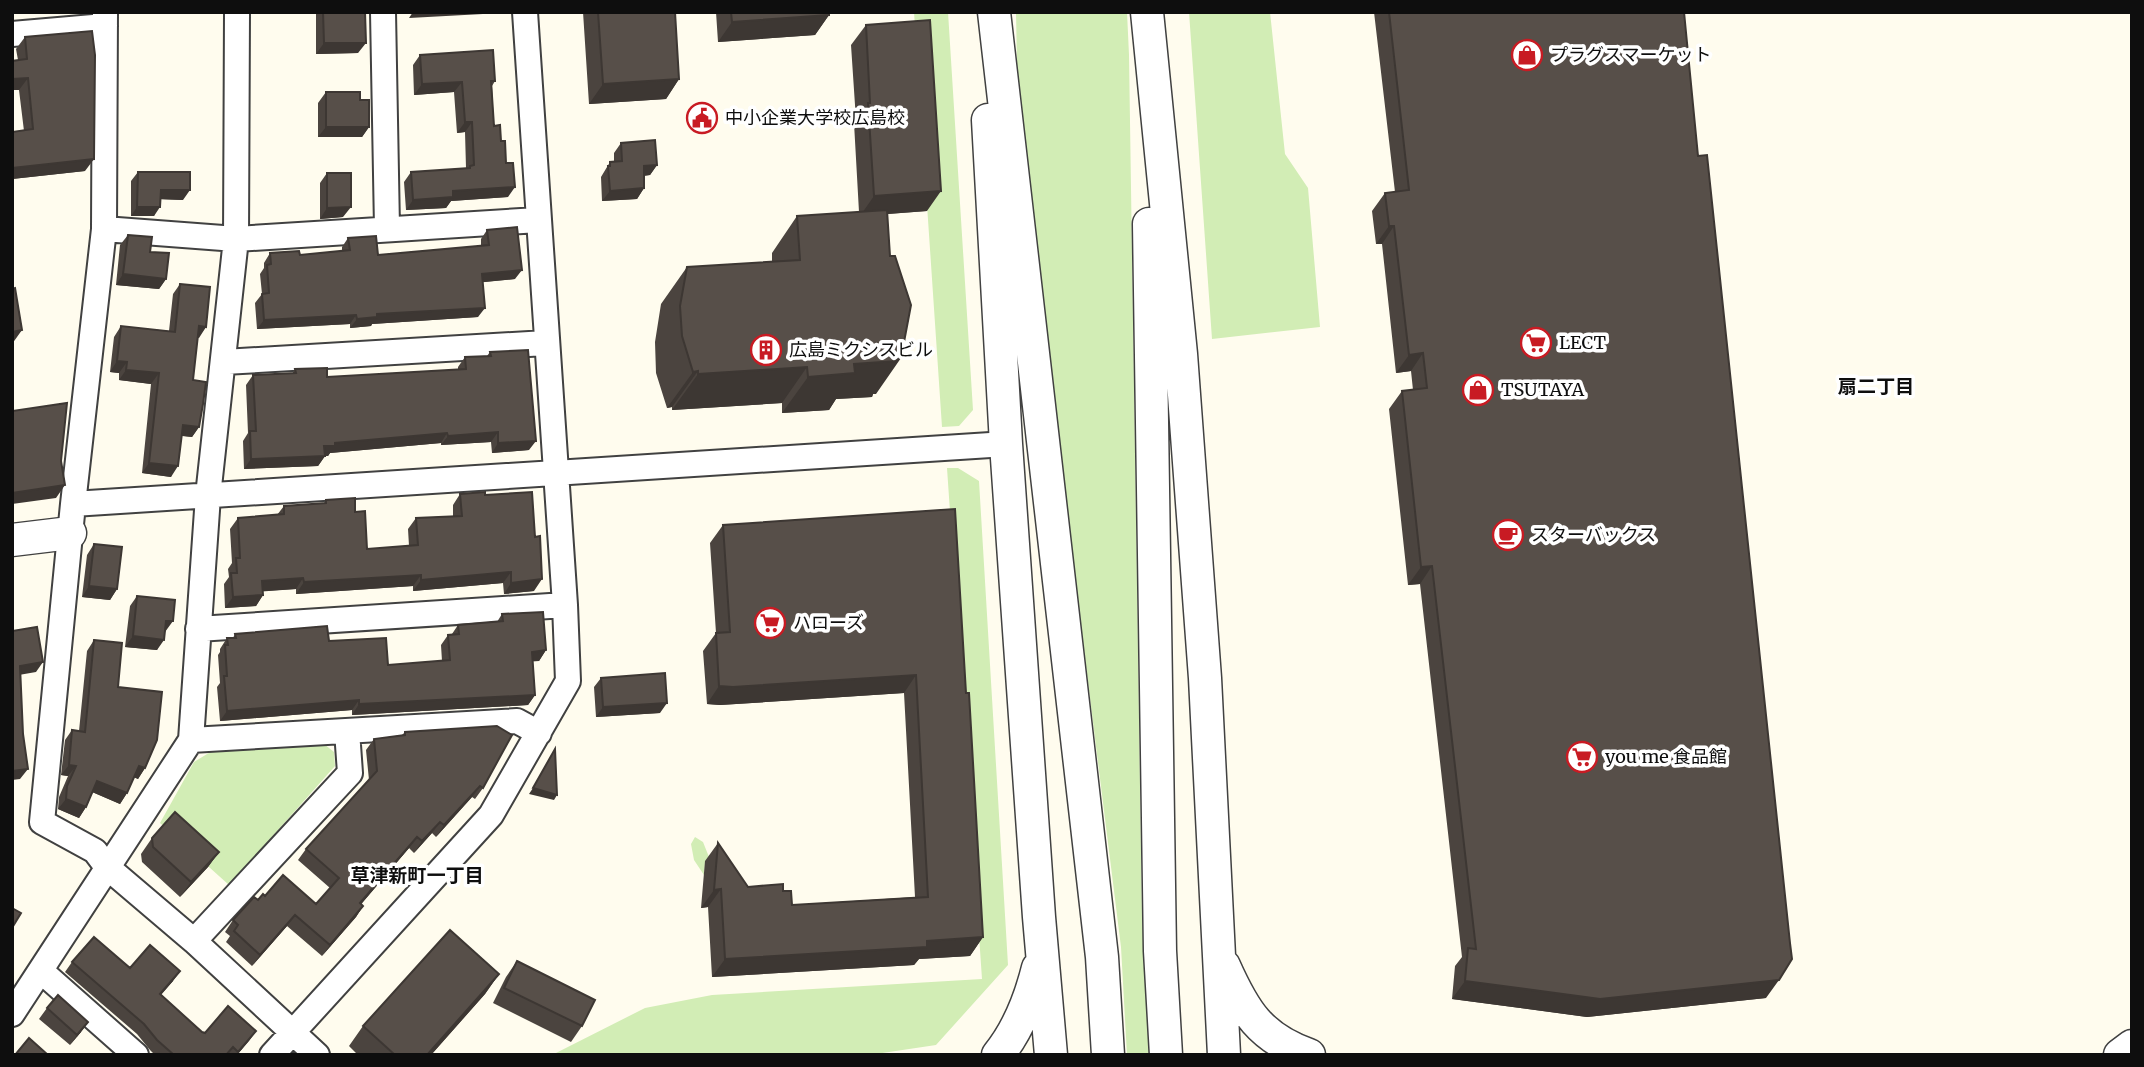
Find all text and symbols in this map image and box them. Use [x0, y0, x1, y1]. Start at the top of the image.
shop icon: プラグスマーケット [1510, 38, 1544, 72]
place label: プラグスマーケット [1550, 43, 1711, 66]
public building icon: 中小企業大学校広島校 [685, 101, 719, 135]
place label: 中小企業大学校広島校 [725, 106, 905, 129]
supermarket icon: LECT [1519, 326, 1553, 360]
place label: LECT [1559, 331, 1606, 354]
building icon: 広島ミクシスビル [749, 333, 783, 367]
place label: 広島ミクシスビル [789, 338, 933, 361]
shop icon: TSUTAYA [1461, 373, 1495, 407]
district label: 扇二丁目 [1838, 374, 1914, 398]
place label: TSUTAYA [1501, 378, 1585, 401]
cafe icon: スターバックス [1491, 518, 1525, 552]
place label: スターバックス [1531, 523, 1656, 546]
supermarket icon: ハローズ [753, 606, 787, 640]
place label: ハローズ [793, 611, 864, 634]
supermarket icon: you me 食品館 [1565, 740, 1599, 774]
place label: you me 食品館 [1605, 745, 1727, 768]
district label: 草津新町一丁目 [350, 863, 484, 887]

